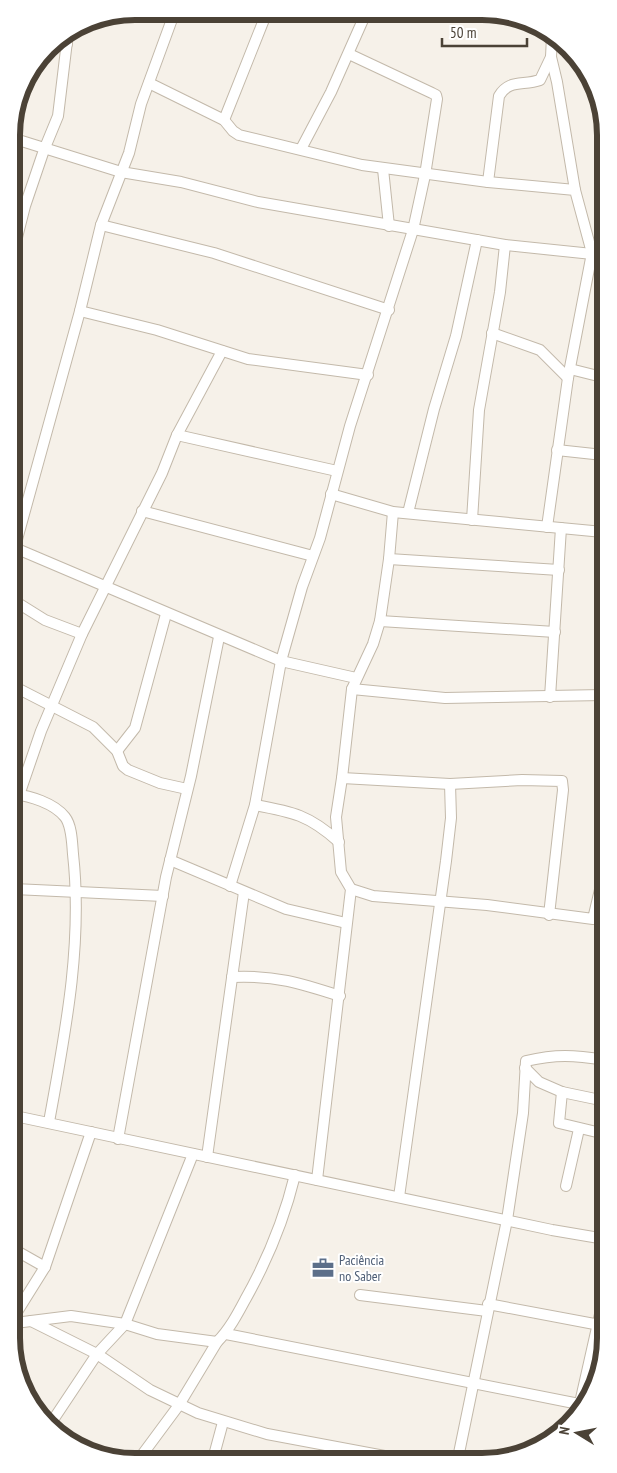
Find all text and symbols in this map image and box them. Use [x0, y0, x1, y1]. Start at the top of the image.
scale bar [442, 15, 527, 47]
text: 50 m [450, 23, 476, 42]
place label: Paciência no Saber [339, 1251, 384, 1285]
office icon: Paciência no Saber [310, 1255, 336, 1281]
north arrow [552, 1408, 602, 1458]
text: N [555, 1425, 574, 1436]

